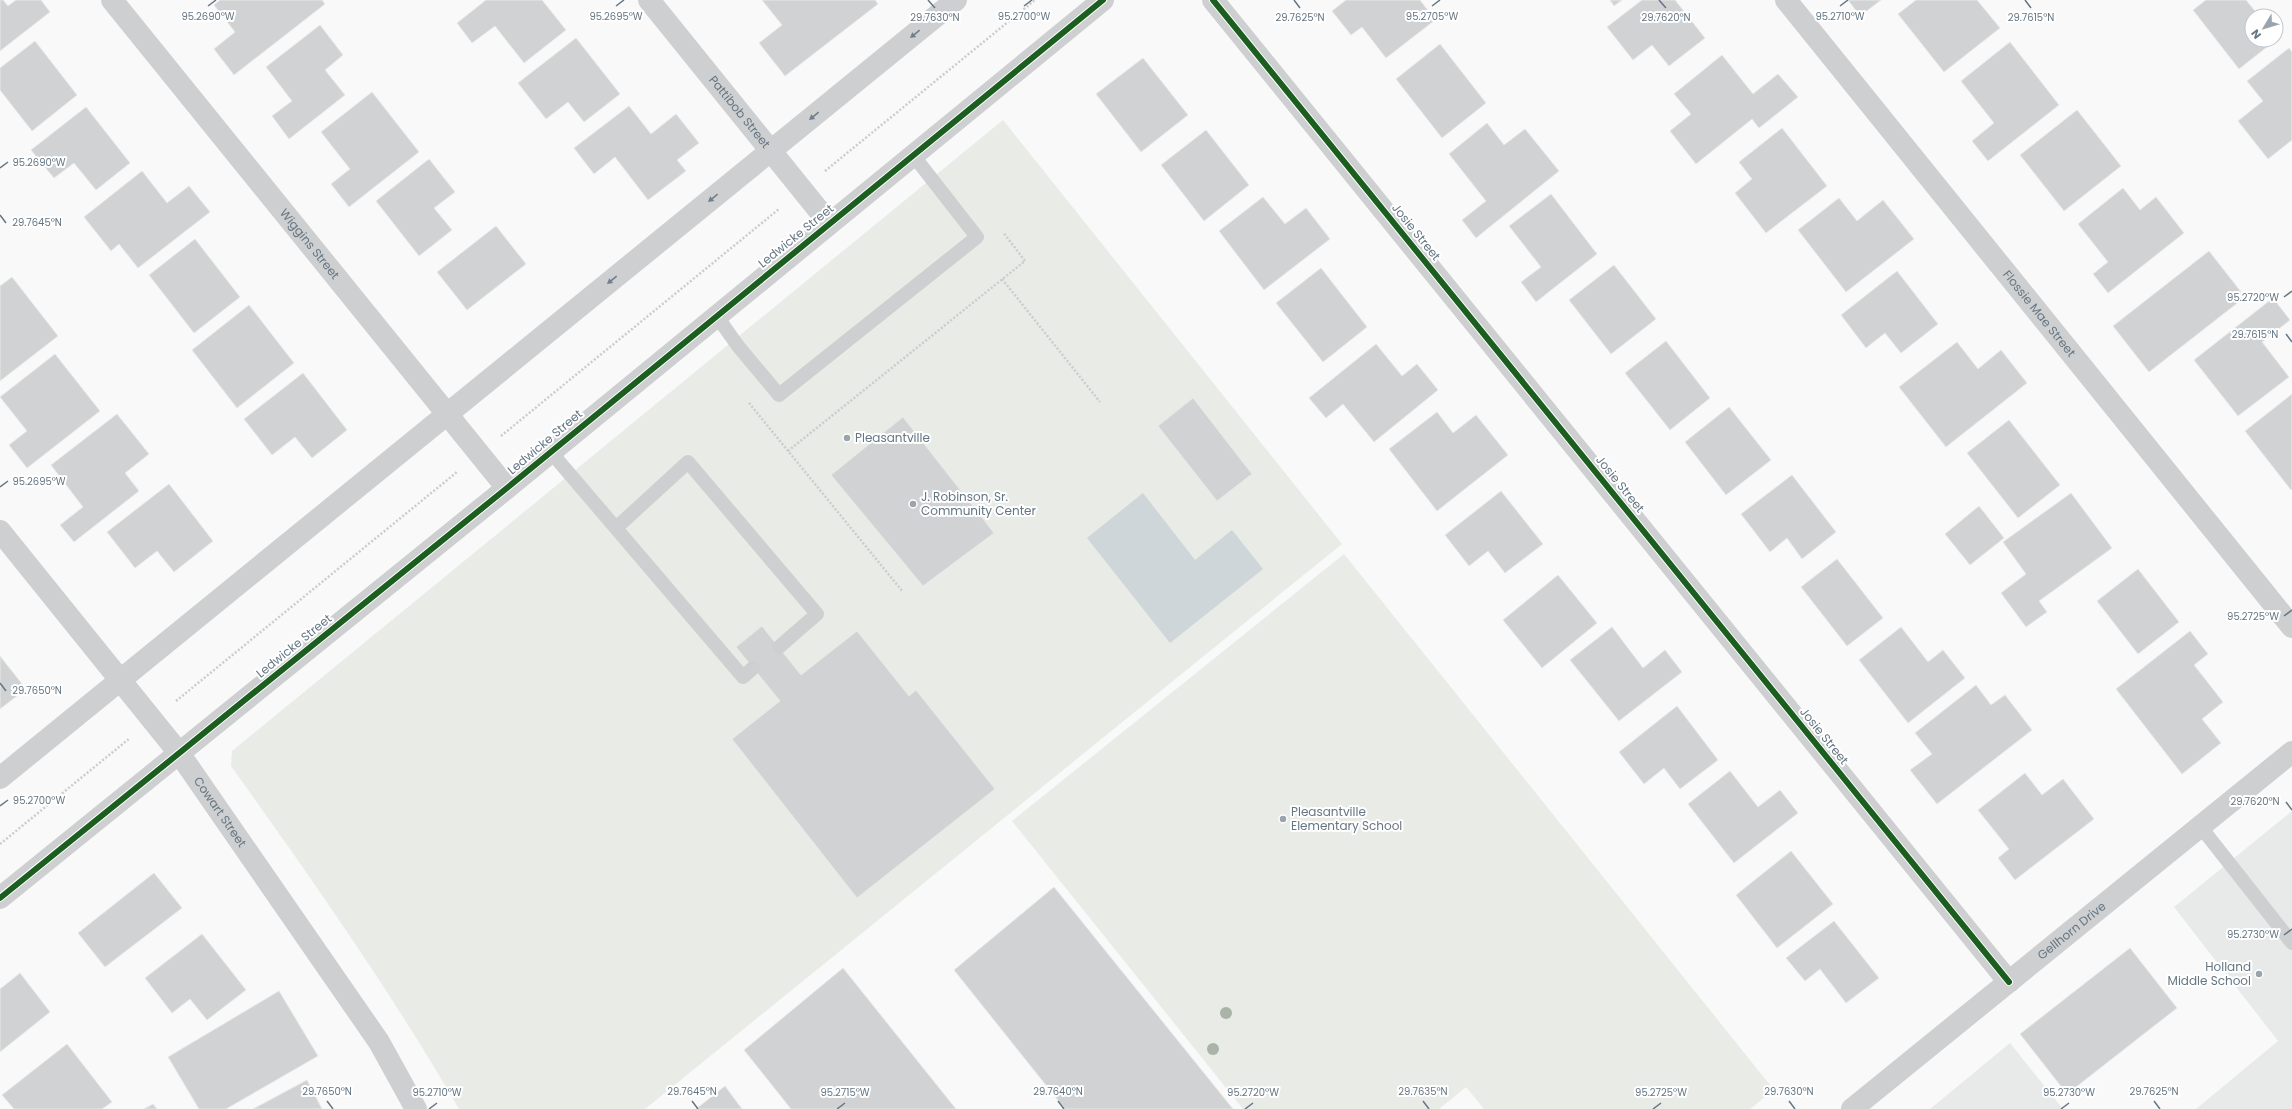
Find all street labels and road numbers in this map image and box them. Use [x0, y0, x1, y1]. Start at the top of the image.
street label: Pattibob Street [705, 72, 774, 152]
street label: Ledwicke Street [754, 200, 837, 271]
street label: Josie Street [1388, 200, 1445, 264]
street label: Wiggins Street [276, 205, 344, 283]
street label: Flossie Mae Street [1999, 266, 2080, 360]
street label: Ledwicke Street [504, 405, 586, 478]
street label: Josie Street [1592, 452, 1649, 516]
street label: Ledwicke Street [252, 610, 335, 681]
street label: Josie Street [1796, 704, 1853, 768]
street label: Cowart Street [190, 773, 251, 850]
street label: Gellhorn Drive [2034, 897, 2109, 963]

